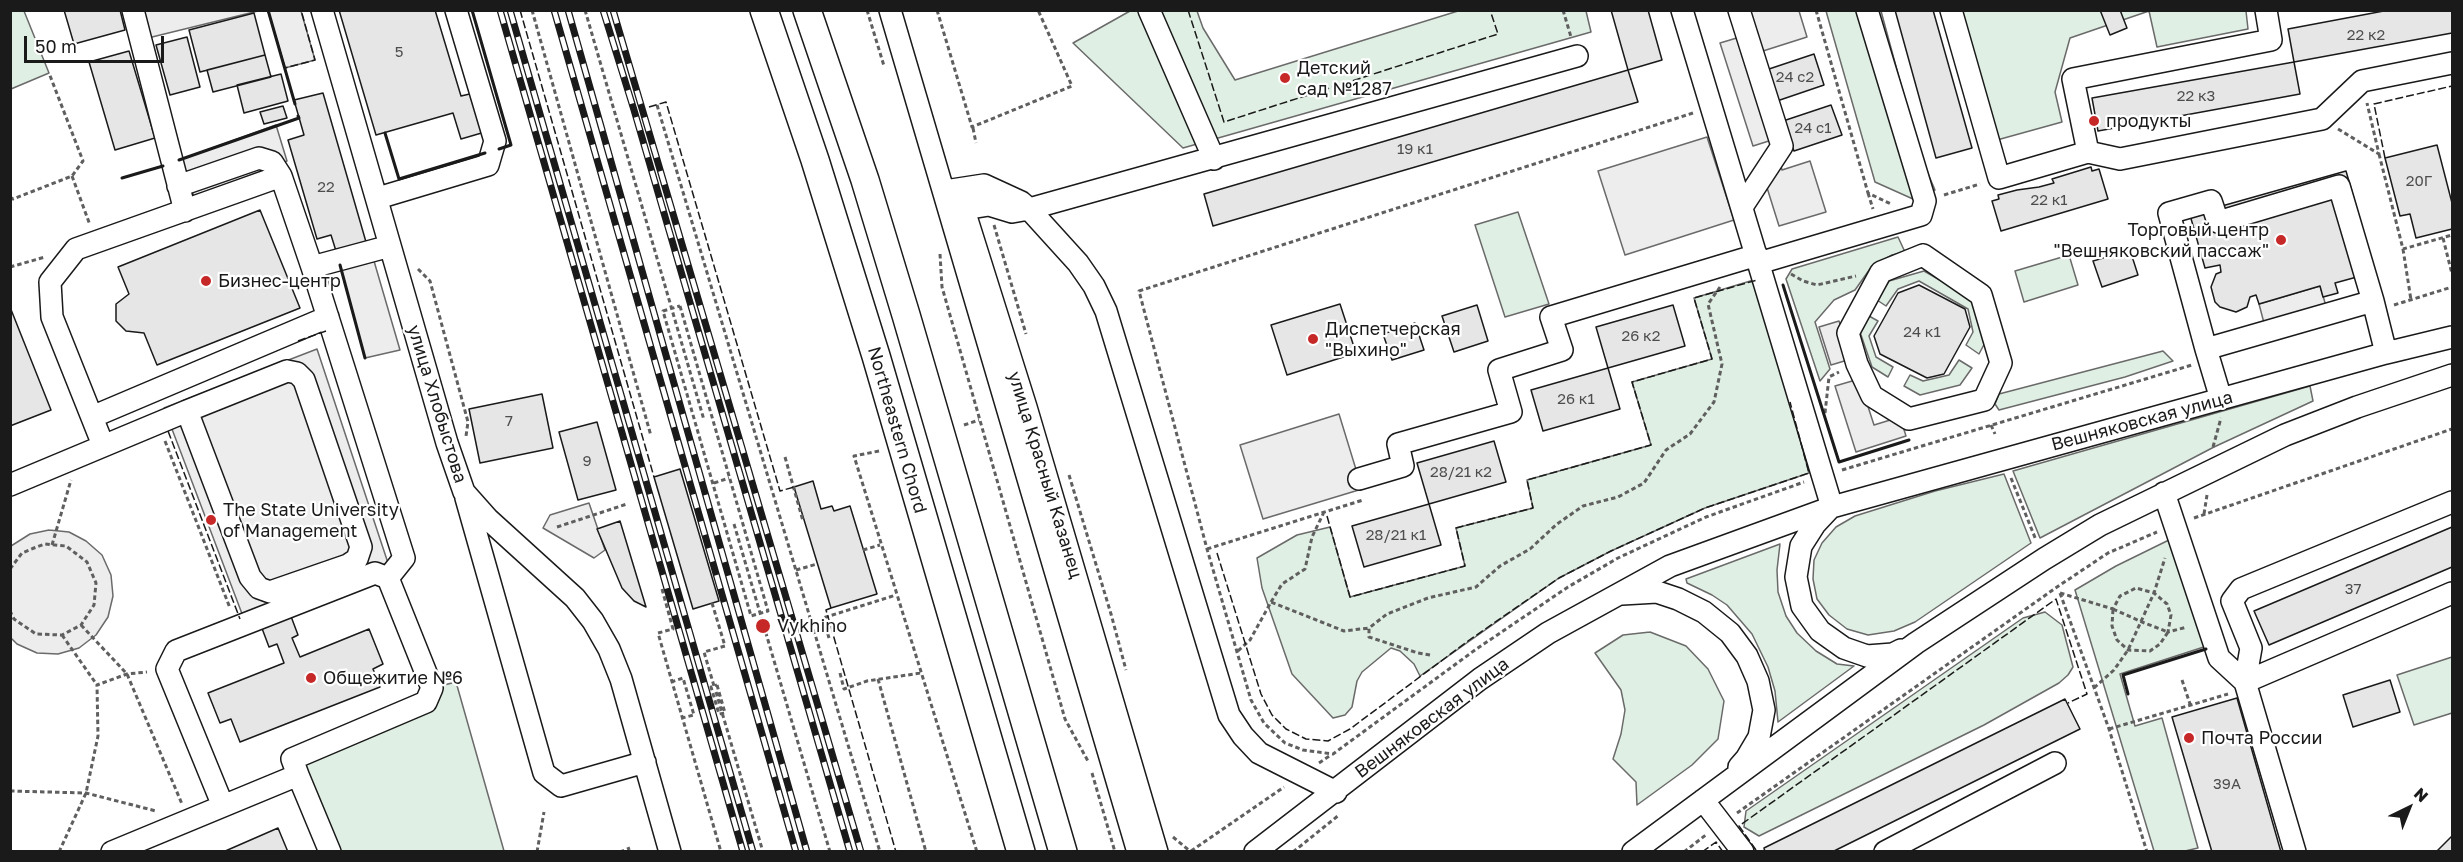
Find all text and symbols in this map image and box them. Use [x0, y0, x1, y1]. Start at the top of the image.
scale bar [27, 24, 166, 62]
house number: 22 к2 [2347, 26, 2385, 44]
text: 50 m [35, 35, 77, 57]
house number: 5 [395, 43, 403, 61]
place label: Детский сад №1287 [1297, 57, 1392, 100]
house number: 24 с2 [1776, 68, 1814, 86]
marker: Детский сад №1287 [1278, 71, 1292, 85]
house number: 22 к3 [2177, 87, 2215, 105]
place label: продукты [2106, 110, 2192, 132]
marker: продукты [2087, 114, 2101, 128]
house number: 24 с1 [1794, 119, 1832, 137]
house number: 19 к1 [1397, 140, 1433, 158]
house number: 20Г [2406, 172, 2432, 190]
house number: 22 [317, 178, 335, 196]
house number: 22 к1 [2030, 191, 2068, 209]
place label: Торговый центр "Вешняковский пассаж" [2054, 219, 2269, 262]
marker: Торговый центр "Вешняковский пассаж" [2274, 233, 2288, 247]
place label: Бизнес-центр [218, 270, 341, 292]
marker: Бизнес-центр [199, 274, 213, 288]
place label: Диспетчерская "Выхино" [1325, 318, 1461, 360]
street label: улица Хлобыстова [403, 322, 471, 486]
house number: 24 к1 [1903, 323, 1941, 341]
house number: 26 к2 [1622, 327, 1660, 345]
marker: Диспетчерская "Выхино" [1306, 332, 1320, 346]
street label: Northeastern Chord [863, 344, 931, 516]
street label: улица Красный Казанец [1003, 369, 1087, 581]
street label: Вешняковская улица [2049, 386, 2235, 456]
house number: 26 к1 [1557, 390, 1595, 408]
house number: 7 [505, 412, 513, 430]
house number: 9 [582, 452, 592, 470]
house number: 28/21 к2 [1430, 463, 1492, 481]
place label: The State University of Management [223, 499, 399, 542]
marker: The State University of Management [204, 513, 218, 527]
house number: 28/21 к1 [1366, 526, 1426, 544]
house number: 37 [2345, 580, 2361, 598]
place label: Vykhino [777, 615, 847, 637]
marker: Vykhino [754, 617, 772, 635]
street label: Вешняковская улица [1351, 653, 1513, 783]
place label: Общежитие №6 [323, 667, 463, 689]
marker: Общежитие №6 [304, 671, 318, 685]
place label: Почта России [2201, 727, 2322, 749]
marker: Почта России [2182, 731, 2196, 745]
house number: 39А [2213, 775, 2241, 793]
north arrow [2379, 778, 2439, 838]
text: N [2410, 783, 2433, 806]

